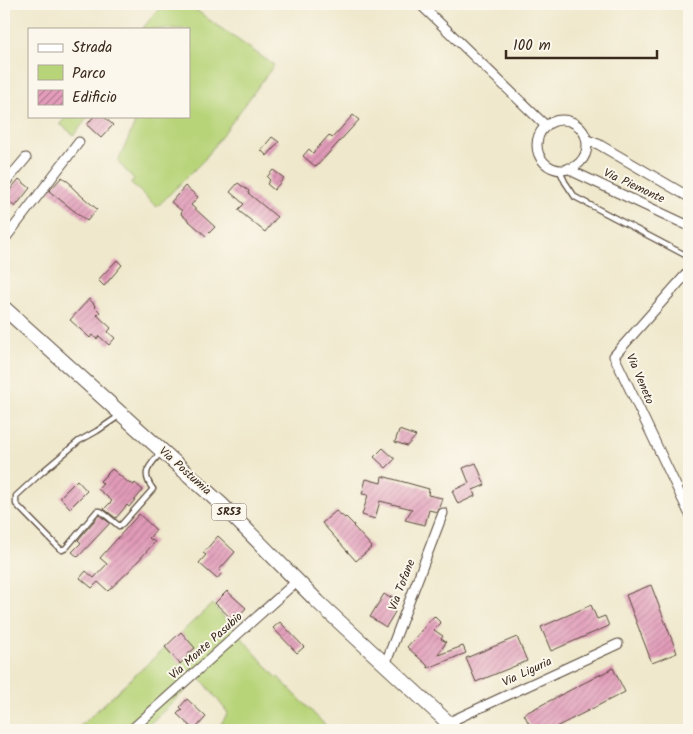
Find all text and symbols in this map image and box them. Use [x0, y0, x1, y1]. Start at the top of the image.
legend [28, 28, 190, 118]
scale bar [506, 28, 657, 60]
text: 100 m [513, 34, 551, 58]
text: Strada [72, 36, 112, 60]
text: Parco [72, 62, 106, 86]
text: Edificio [72, 86, 117, 110]
street label: Via Piemonte [600, 163, 668, 209]
street label: Via Veneto [621, 351, 659, 407]
street label: Via Postumia [154, 442, 216, 500]
road number: SR53 [212, 504, 246, 520]
street label: Via Tofane [384, 556, 421, 613]
street label: Via Monte Pasubio [165, 608, 247, 684]
street label: Via Liguria [499, 652, 555, 692]

